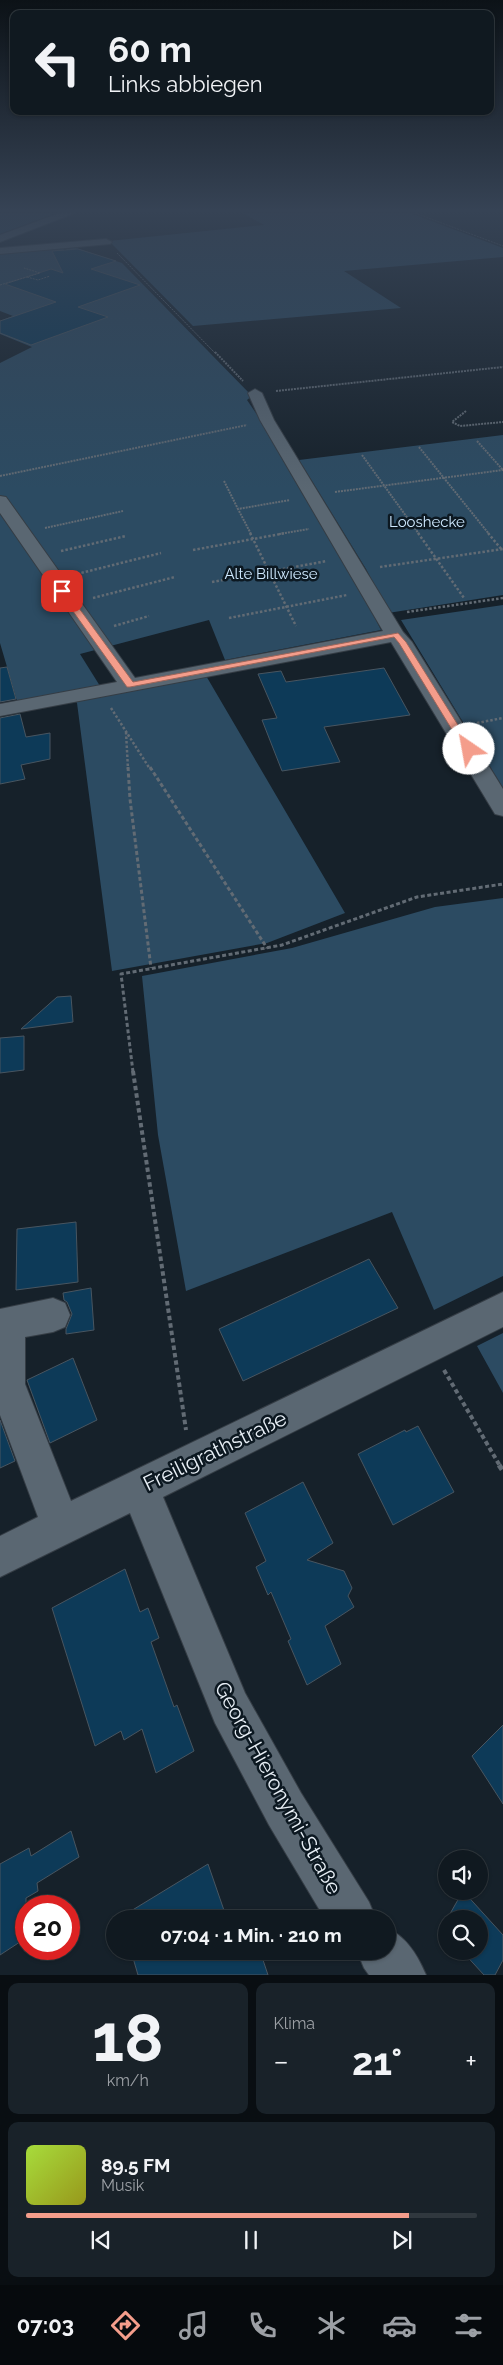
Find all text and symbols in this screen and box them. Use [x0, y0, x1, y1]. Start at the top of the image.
text: 60 m [108, 29, 192, 70]
icon: left [25, 30, 90, 95]
text: Links abbiegen [108, 71, 263, 97]
park label: Looshecke [389, 513, 465, 531]
park label: Alte Billwiese [224, 565, 318, 583]
pin [41, 570, 83, 612]
icon: arrive [48, 577, 76, 605]
position arrow [442, 722, 494, 774]
street label: Freiligrathstraße [139, 1405, 291, 1496]
street label: Georg-Hieronymi-Straße [210, 1677, 347, 1898]
map controls [438, 1850, 488, 1960]
button: sound [438, 1850, 488, 1900]
speed limit sign: 20 [15, 1895, 80, 1960]
button: search [438, 1910, 488, 1960]
text: 07:04 · 1 Min. · 210 m [160, 1924, 342, 1946]
text: 18 [92, 2000, 163, 2076]
text: Klima [274, 2014, 315, 2033]
text: 21° [352, 2039, 402, 2084]
text: − [274, 2045, 289, 2078]
text: + [465, 2045, 477, 2078]
text: km/h [107, 2071, 149, 2090]
text: 89.5 FM [101, 2154, 170, 2176]
text: Musik [101, 2176, 144, 2195]
icon: previous [87, 2226, 115, 2254]
icon: pause [237, 2226, 265, 2254]
icon: next [388, 2226, 416, 2254]
icon: directions [108, 2308, 143, 2343]
icon: music [176, 2308, 211, 2343]
icon: phone [245, 2308, 280, 2343]
icon: climate [314, 2308, 349, 2343]
icon: car [382, 2308, 417, 2343]
icon: filters [451, 2308, 486, 2343]
text: 07:03 [17, 2312, 74, 2338]

